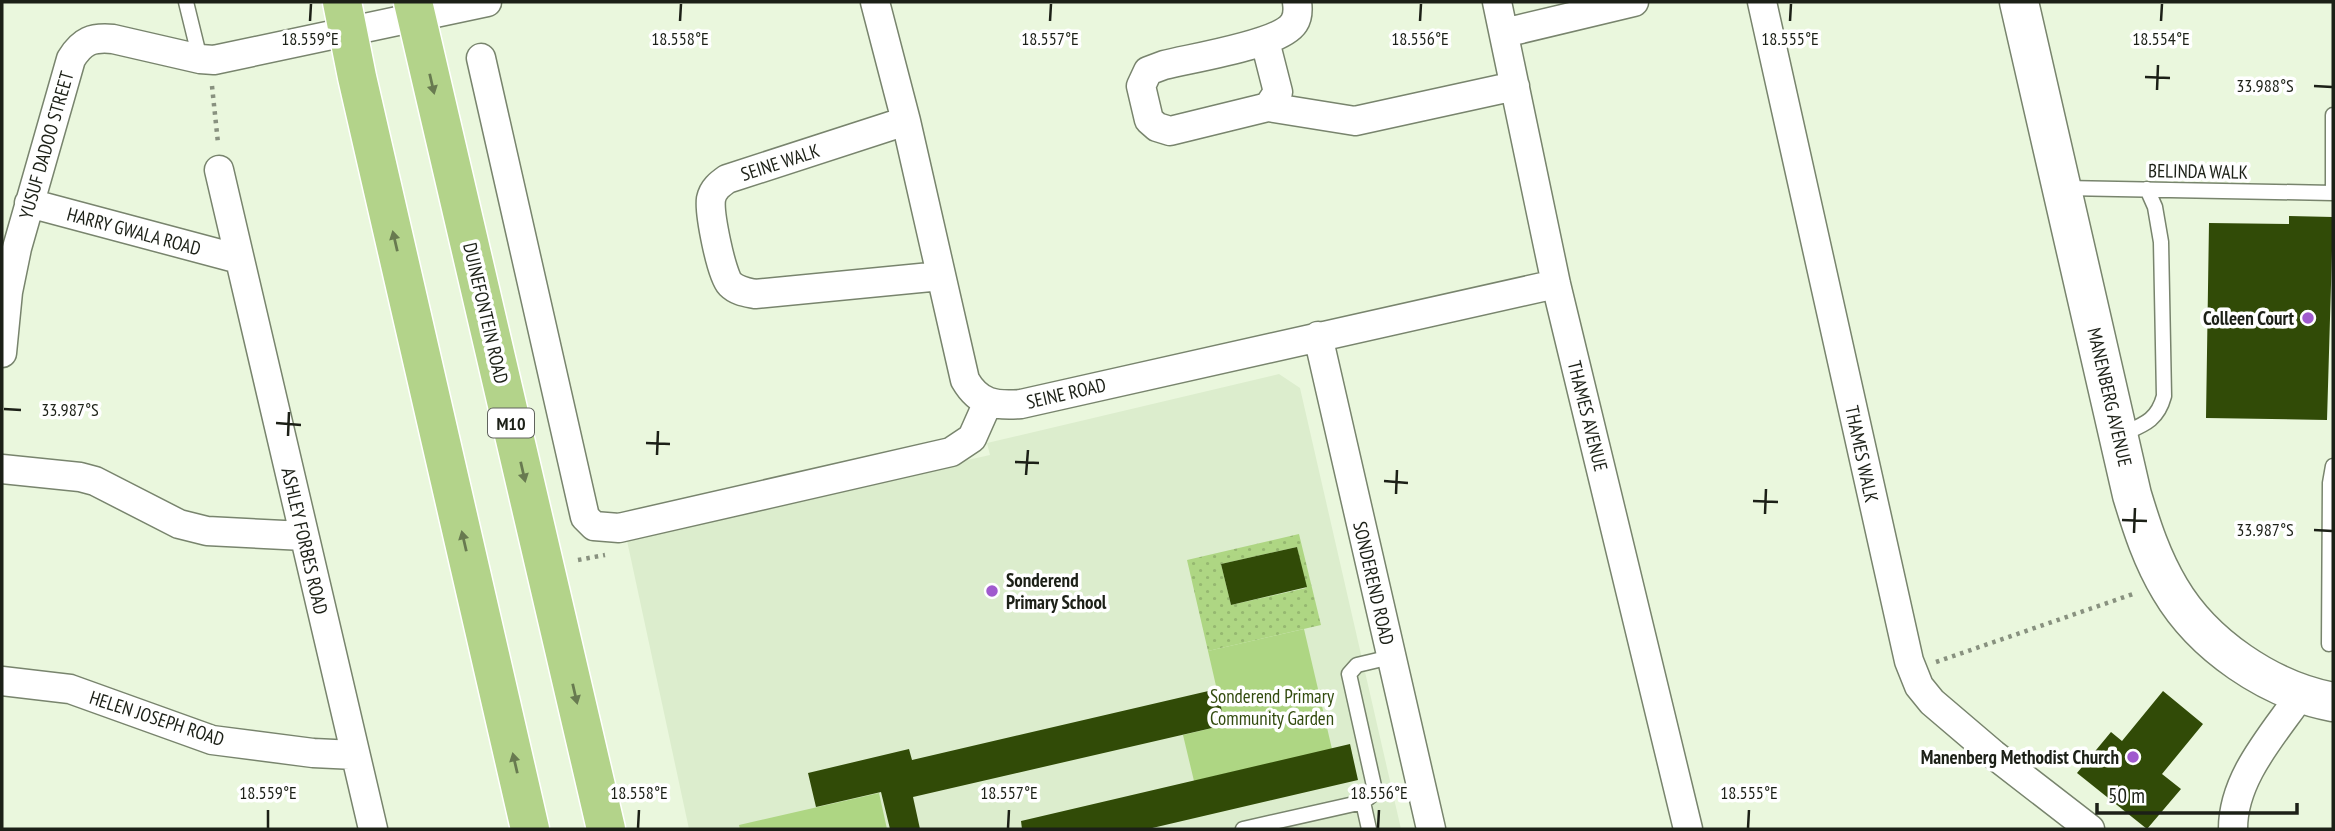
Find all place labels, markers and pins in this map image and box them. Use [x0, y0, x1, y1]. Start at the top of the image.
place label: Colleen Court [2203, 306, 2294, 330]
marker: Colleen Court [2300, 310, 2316, 326]
place label: Sonderend Primary School [1006, 568, 1107, 614]
marker: Sonderend Primary School [984, 583, 1000, 599]
place label: Manenberg Methodist Church [1921, 745, 2119, 769]
marker: Manenberg Methodist Church [2125, 749, 2141, 765]

